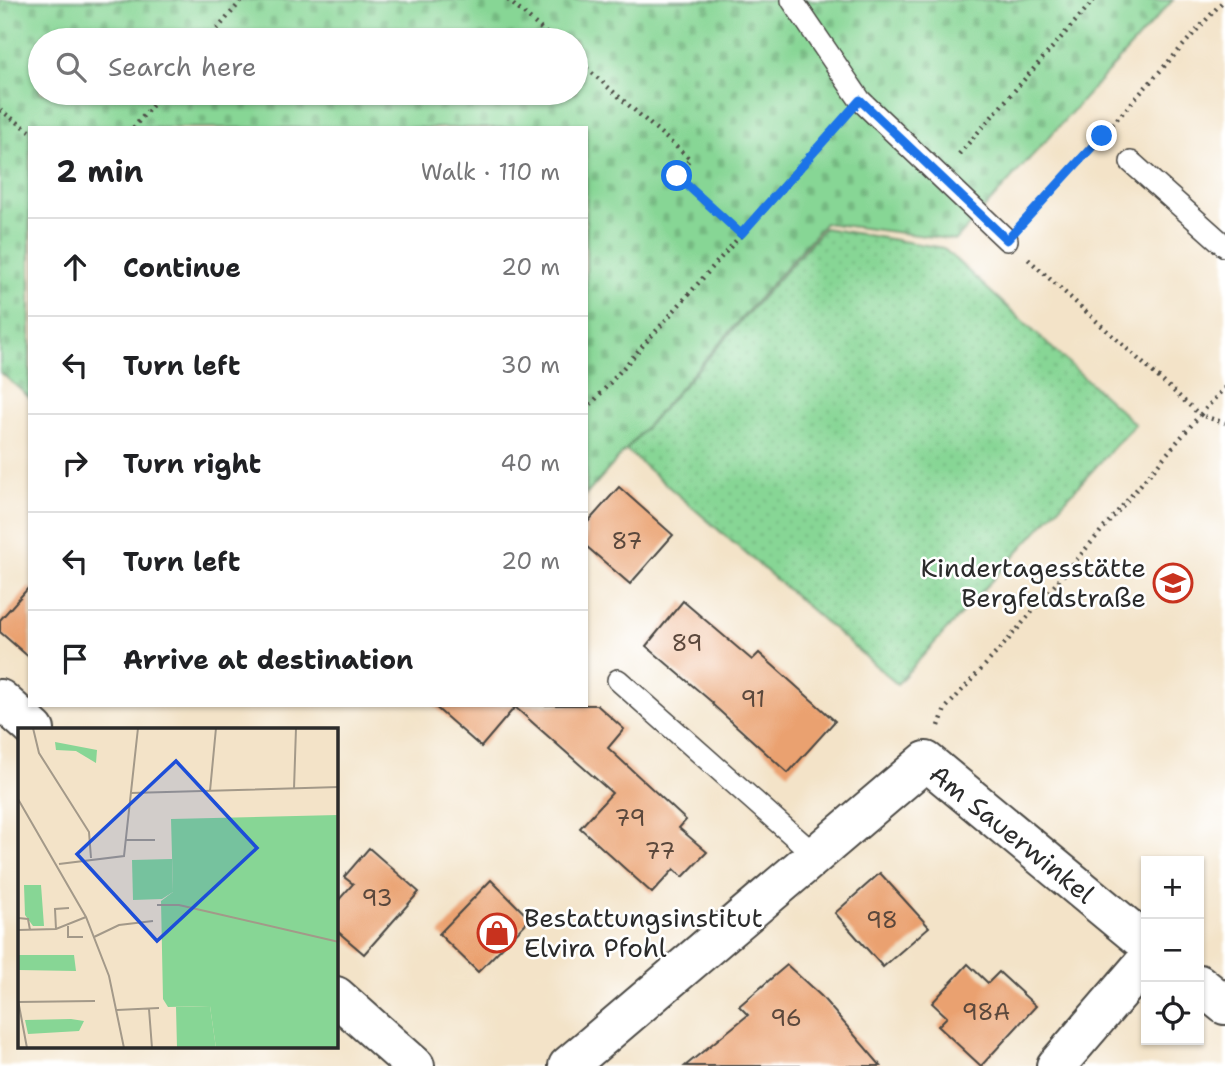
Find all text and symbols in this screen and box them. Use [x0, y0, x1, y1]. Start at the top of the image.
search box [28, 28, 588, 105]
icon: search [52, 48, 90, 86]
text: Search here [108, 49, 257, 84]
route end [1086, 120, 1117, 151]
text: 2 min [56, 151, 143, 192]
text: Walk · 110 m [421, 157, 560, 187]
route start [661, 160, 692, 191]
icon: ahead [56, 248, 94, 286]
text: Continue [123, 250, 241, 285]
text: 20 m [501, 252, 560, 282]
icon: left [56, 346, 94, 384]
text: Turn left [123, 348, 240, 383]
text: 30 m [501, 350, 560, 380]
icon: right [56, 444, 94, 482]
text: Turn right [123, 446, 261, 481]
text: 40 m [500, 448, 560, 478]
house number: 87 [612, 526, 642, 556]
icon: left [56, 542, 94, 580]
text: Turn left [123, 544, 240, 579]
text: 20 m [501, 546, 560, 576]
place label: Kindertagesstätte Bergfeldstraße [921, 550, 1146, 615]
school or university icon: Kindertagesstätte Bergfeldstraße [1152, 562, 1194, 604]
house number: 89 [671, 628, 703, 658]
icon: arrive [56, 640, 94, 678]
text: Arrive at destination [123, 642, 413, 677]
house number: 91 [741, 684, 765, 714]
inset map [18, 728, 338, 1048]
street label: Am Sauerwinkel [923, 756, 1102, 911]
house number: 79 [614, 803, 646, 833]
house number: 77 [645, 836, 675, 866]
map controls [1141, 856, 1204, 1045]
button: + [1141, 856, 1204, 919]
house number: 93 [361, 883, 393, 913]
place label: Bestattungsinstitut Elvira Pfohl [524, 900, 763, 965]
house number: 98 [866, 905, 898, 935]
shop icon: Bestattungsinstitut Elvira Pfohl [476, 912, 518, 954]
button: − [1141, 919, 1204, 982]
button: locate [1141, 982, 1204, 1045]
house number: 98A [962, 997, 1010, 1027]
house number: 96 [770, 1003, 802, 1033]

